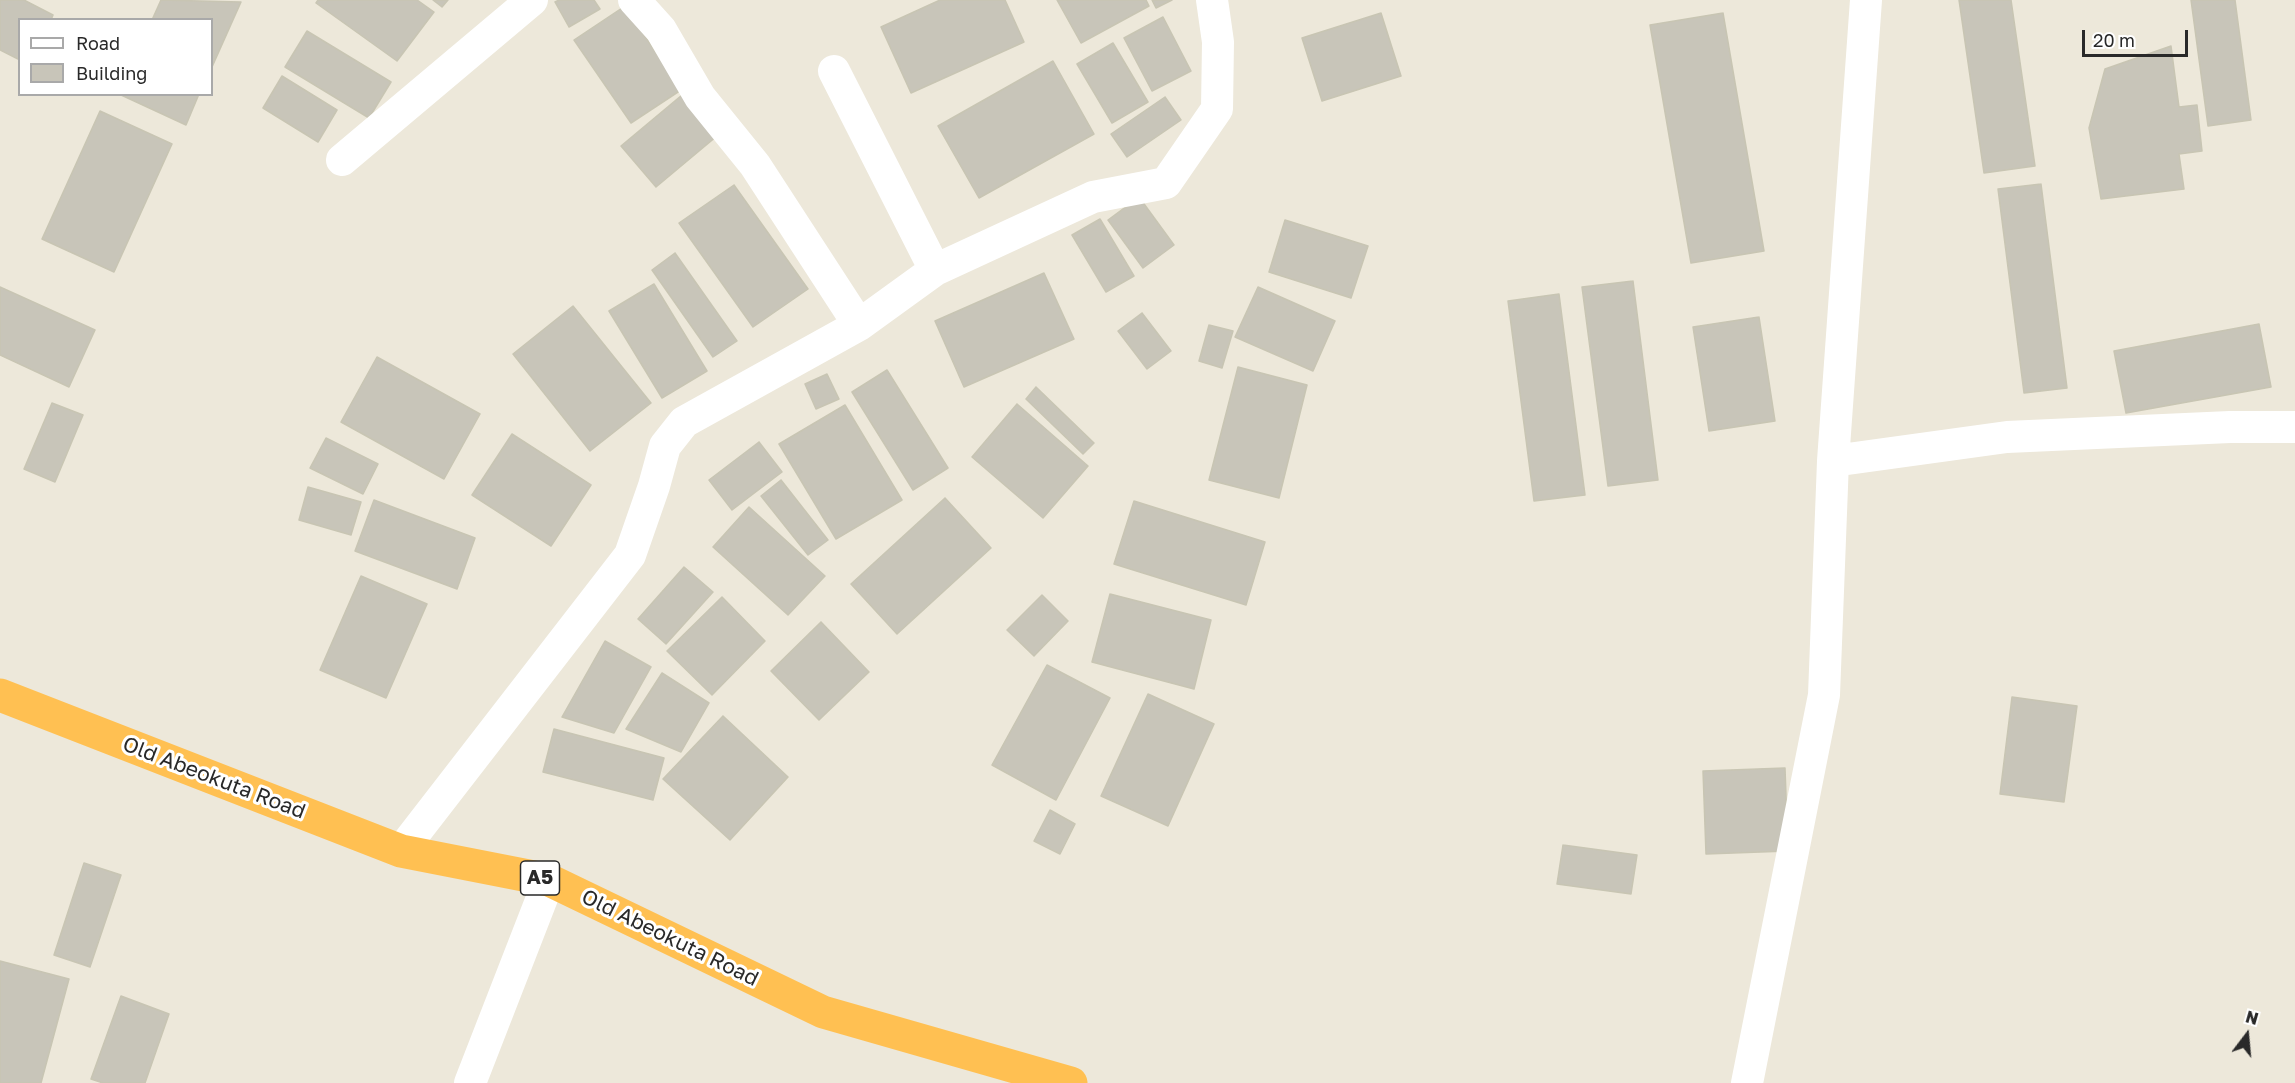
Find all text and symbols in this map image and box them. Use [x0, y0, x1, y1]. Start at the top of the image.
legend [18, 18, 213, 96]
scale bar [2085, 18, 2192, 56]
text: 20 m [2093, 29, 2135, 51]
text: Road [76, 32, 120, 54]
text: Building [76, 62, 147, 84]
street label: Old Abeokuta Road [119, 732, 309, 824]
road number: A5 [520, 861, 560, 895]
street label: Old Abeokuta Road [578, 884, 762, 992]
north arrow [2217, 1005, 2277, 1065]
text: N [2243, 1006, 2261, 1029]

